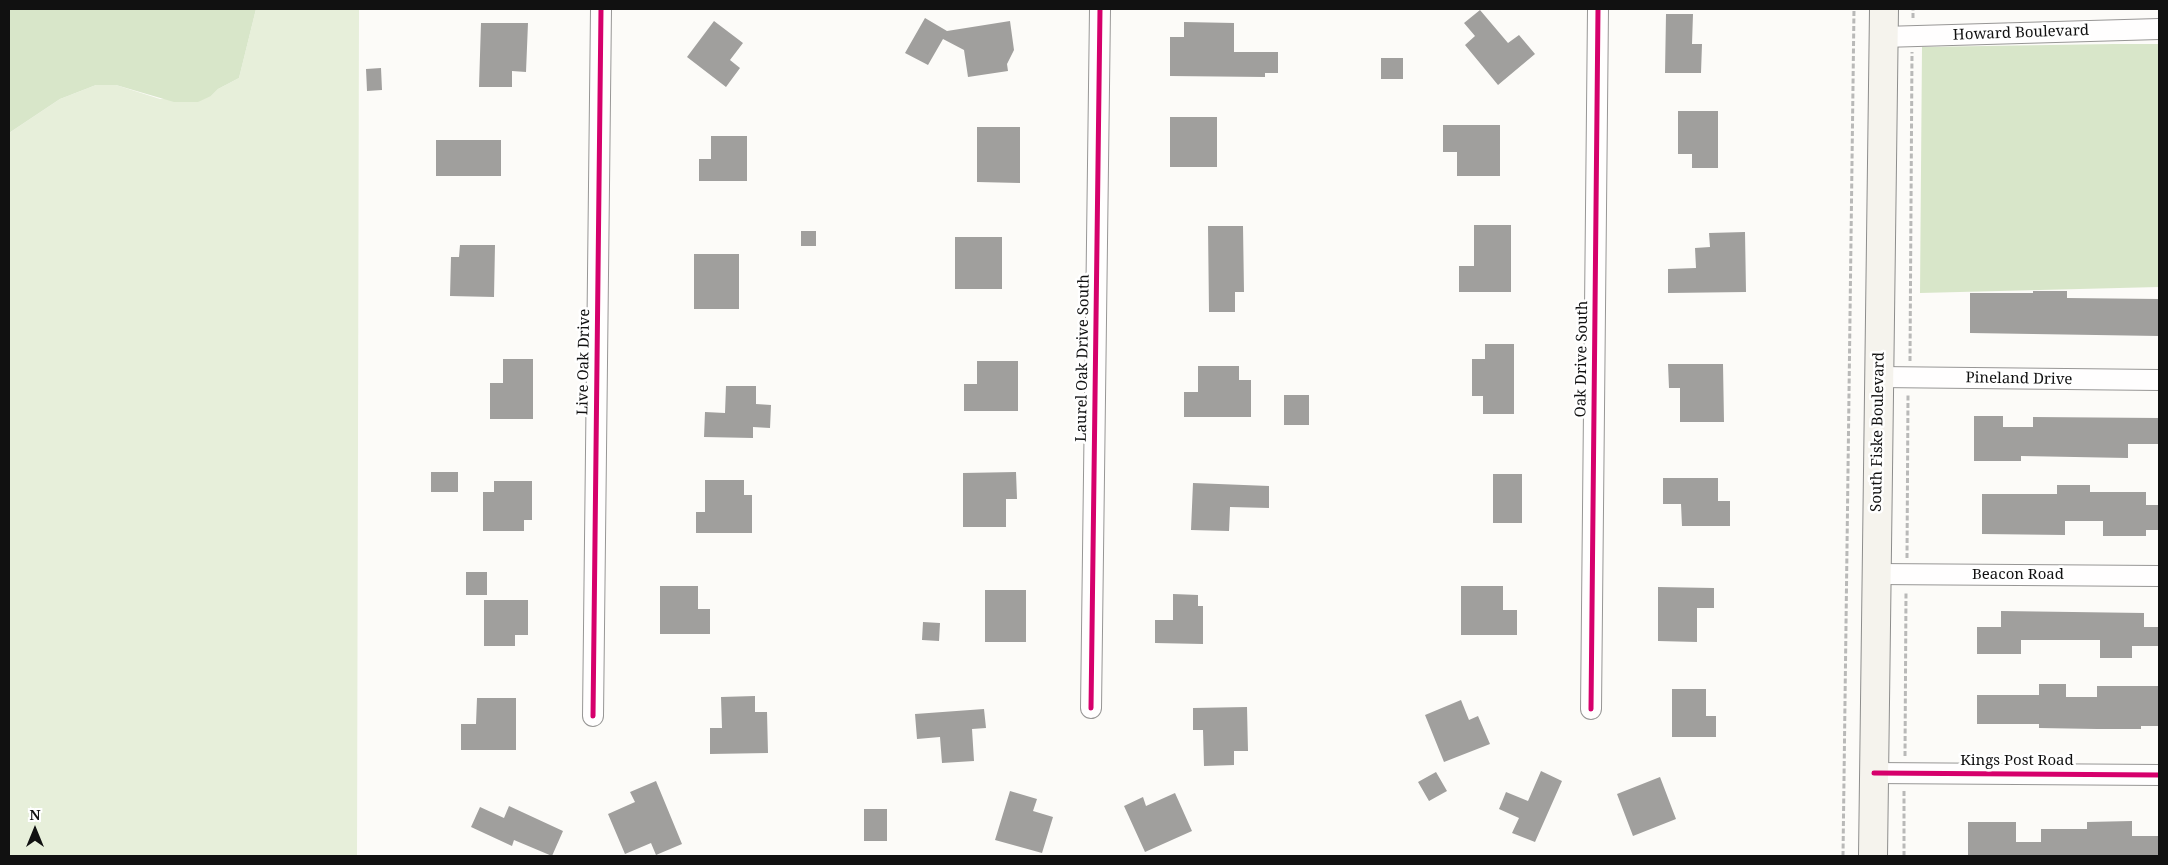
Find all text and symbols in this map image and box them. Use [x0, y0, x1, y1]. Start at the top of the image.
street label: Howard Boulevard [1953, 22, 2089, 44]
street label: Laurel Oak Drive South [1073, 274, 1093, 442]
street label: Oak Drive South [1572, 300, 1592, 418]
street label: Live Oak Drive [574, 309, 594, 415]
street label: South Fiske Boulevard [1868, 352, 1888, 512]
street label: Pineland Drive [1965, 369, 2073, 389]
street label: Beacon Road [1972, 566, 2064, 584]
street label: Kings Post Road [1960, 752, 2074, 770]
north arrow [10, 805, 60, 855]
text: N [29, 805, 41, 824]

